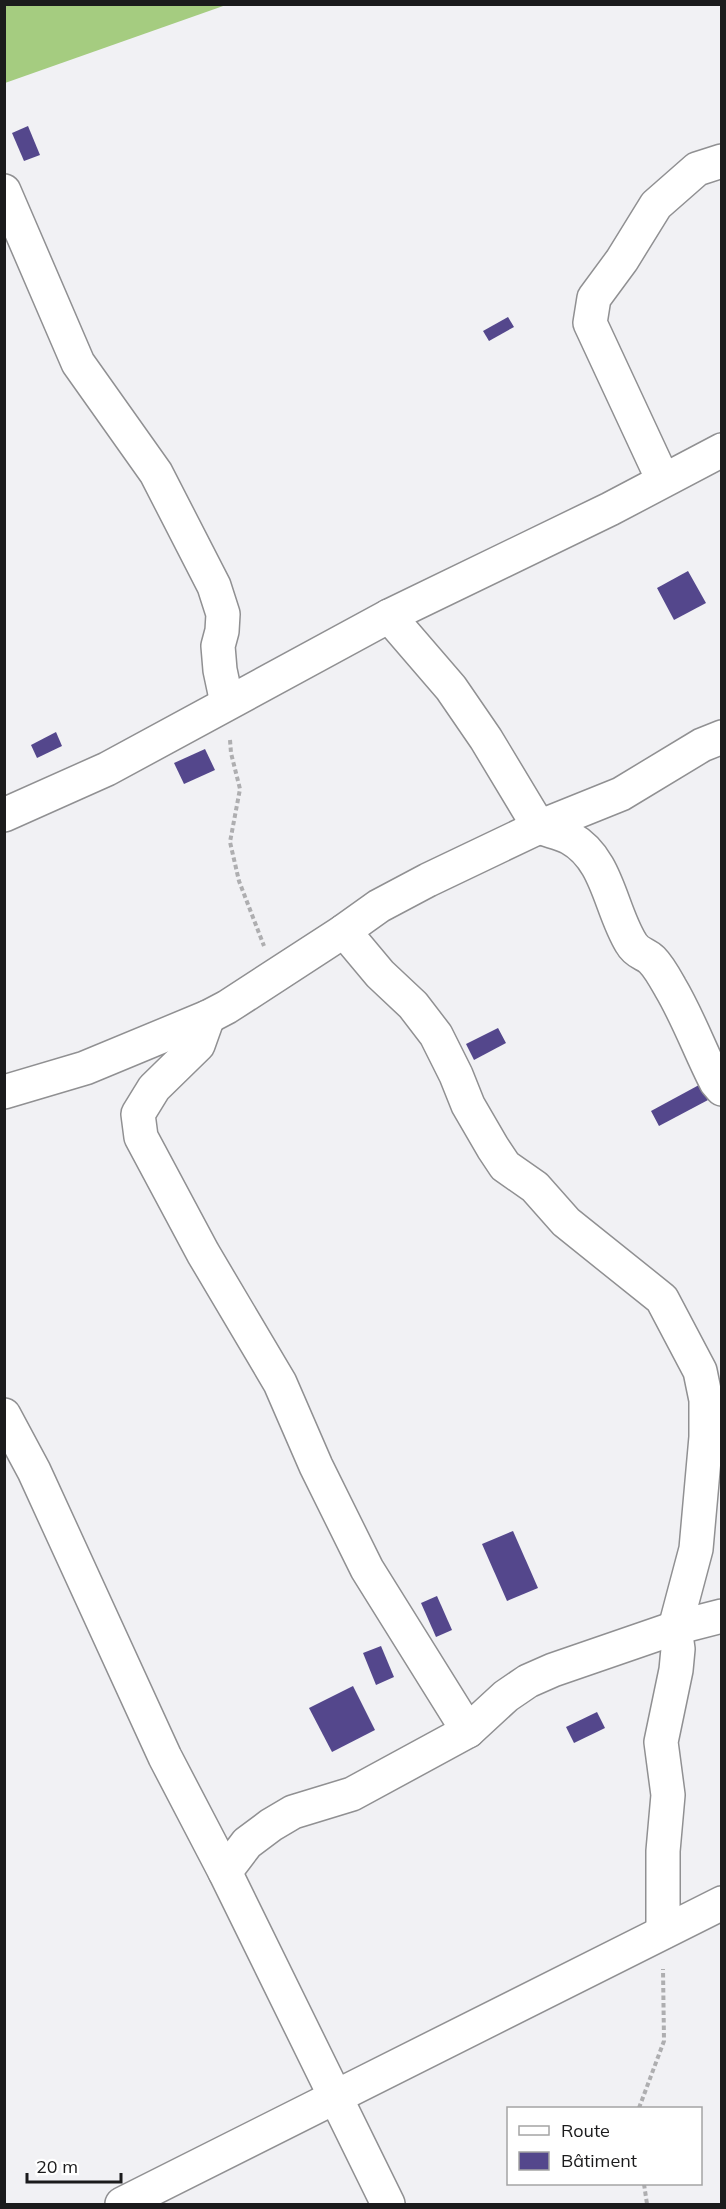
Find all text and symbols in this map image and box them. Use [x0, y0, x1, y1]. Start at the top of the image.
legend [507, 2107, 702, 2185]
text: Route [561, 2119, 610, 2142]
scale bar [27, 2146, 122, 2184]
text: Bâtiment [561, 2149, 637, 2172]
text: 20 m [36, 2155, 78, 2178]

